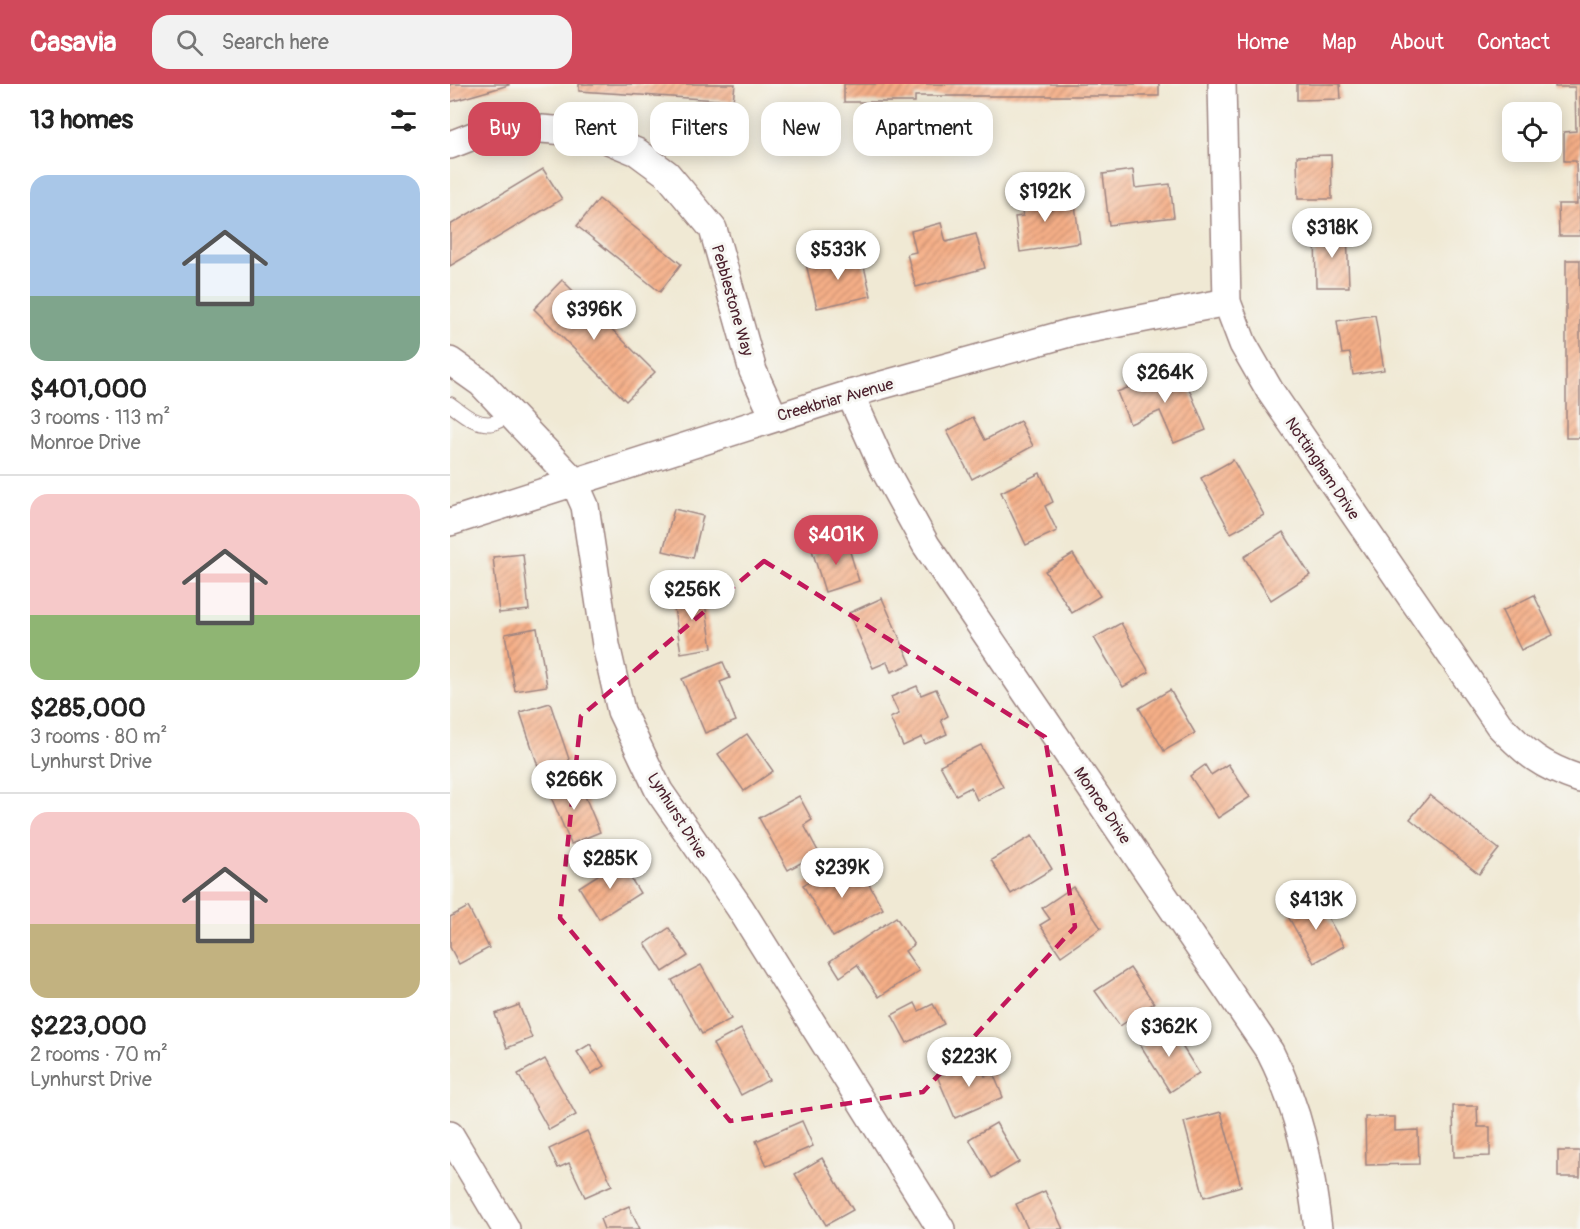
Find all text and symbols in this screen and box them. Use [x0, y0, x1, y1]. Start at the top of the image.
search box [152, 15, 572, 69]
text: Casavia [30, 25, 116, 60]
icon: search [173, 26, 206, 59]
text: Search here [221, 28, 329, 56]
text: Home [1236, 29, 1289, 56]
text: Map [1322, 29, 1357, 56]
text: About [1390, 29, 1444, 56]
text: Contact [1477, 29, 1550, 56]
chip: Buy [468, 102, 541, 156]
chip: Rent [553, 102, 638, 156]
chip: Filters [650, 102, 749, 156]
chip: New [761, 102, 841, 156]
chip: Apartment [853, 102, 993, 156]
map controls [1502, 102, 1562, 162]
button: locate [1502, 102, 1562, 162]
text: 13 homes [30, 104, 133, 136]
icon: filters [387, 104, 420, 137]
pin: $192K [1003, 172, 1087, 223]
text: $192K [1019, 179, 1071, 204]
pin: $318K [1290, 208, 1374, 259]
icon: home [171, 214, 279, 322]
text: $318K [1306, 215, 1358, 240]
pin: $533K [796, 230, 880, 281]
text: $533K [810, 237, 866, 262]
street label: Pebblestone Way [707, 242, 757, 358]
pin: $396K [552, 290, 636, 341]
text: $396K [566, 297, 622, 322]
pin: $264K [1123, 353, 1207, 404]
text: $264K [1136, 360, 1194, 385]
text: $401,000 [30, 373, 147, 405]
street label: Creekbriar Avenue [775, 374, 896, 426]
text: 3 rooms · 113 m² [30, 405, 170, 430]
street label: Nottingham Drive [1281, 414, 1364, 524]
text: Monroe Drive [30, 430, 141, 455]
pin: $401K [794, 515, 878, 566]
text: $401K [808, 522, 864, 547]
icon: home [171, 533, 279, 641]
pin: $256K [650, 570, 734, 621]
text: $256K [664, 577, 720, 602]
text: $285,000 [30, 692, 146, 724]
text: 3 rooms · 80 m² [30, 724, 167, 749]
text: Lynhurst Drive [30, 749, 152, 774]
pin: $266K [532, 760, 616, 811]
street label: Monroe Drive [1069, 763, 1135, 848]
text: $266K [545, 767, 603, 792]
street label: Lynhurst Drive [643, 769, 711, 862]
pin: $285K [568, 839, 652, 890]
text: $285K [583, 846, 638, 871]
pin: $239K [800, 848, 884, 899]
icon: home [171, 851, 279, 959]
text: $239K [815, 855, 869, 880]
pin: $413K [1274, 880, 1358, 931]
text: $413K [1289, 887, 1343, 912]
pin: $362K [1127, 1007, 1211, 1058]
text: $223,000 [30, 1010, 147, 1042]
text: $362K [1141, 1014, 1197, 1039]
pin: $223K [927, 1037, 1011, 1088]
text: 2 rooms · 70 m² [30, 1042, 168, 1067]
text: $223K [941, 1044, 997, 1069]
text: Lynhurst Drive [30, 1067, 152, 1092]

